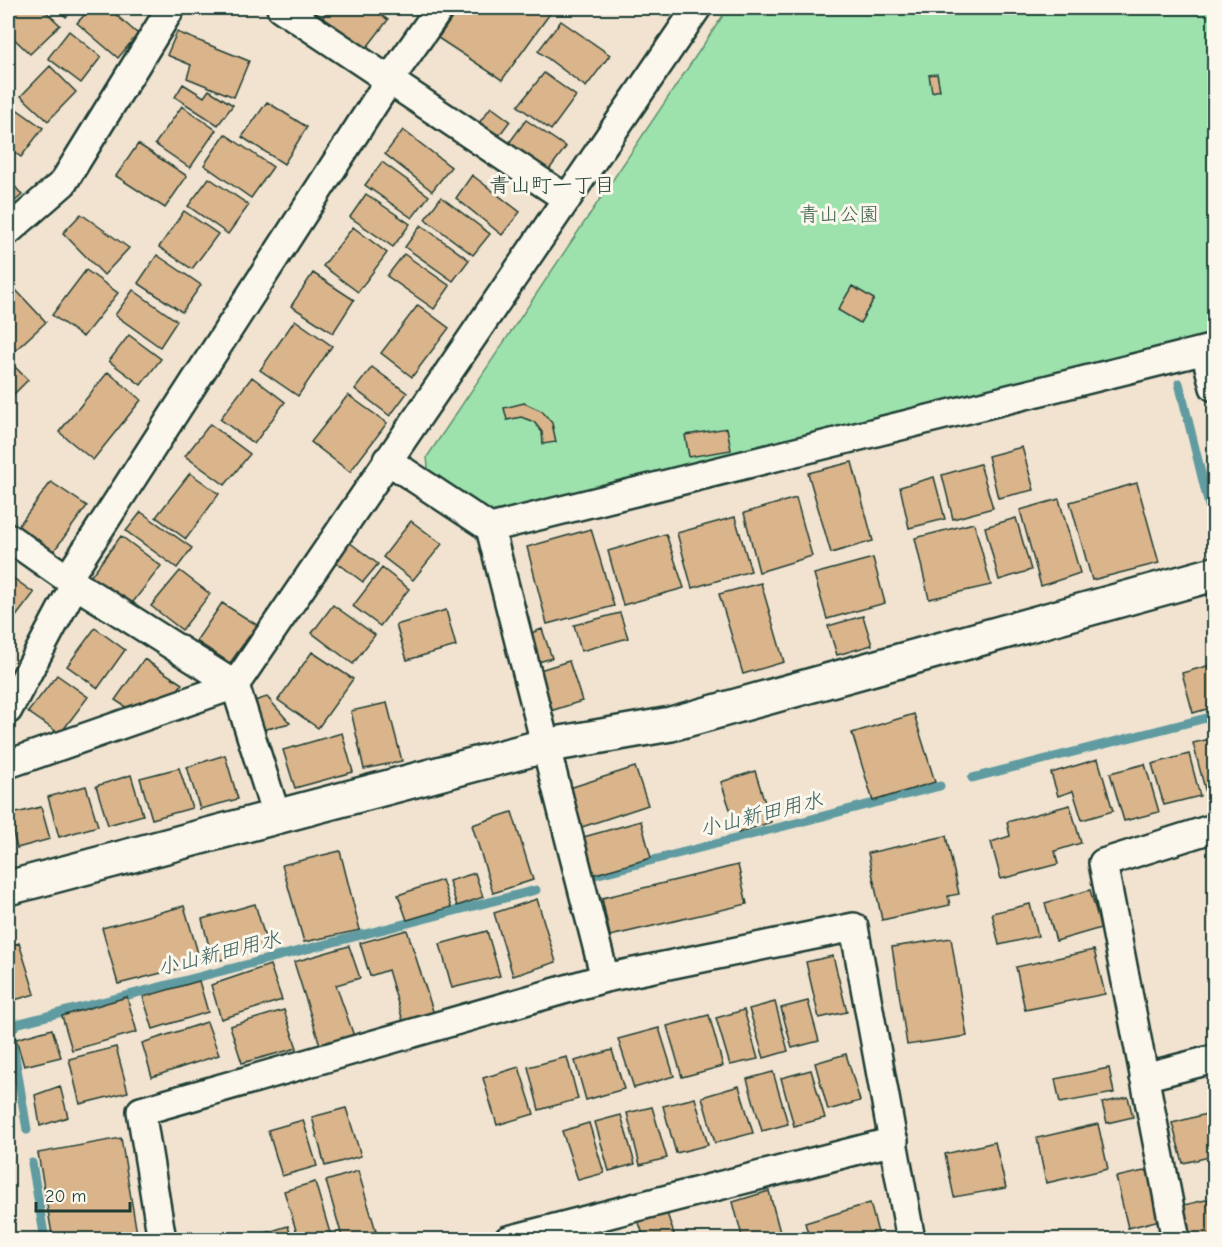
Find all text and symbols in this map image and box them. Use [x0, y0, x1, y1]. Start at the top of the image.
district label: 青山町一丁目 [489, 173, 615, 197]
park label: 青山公園 [799, 203, 879, 226]
water label: 小山新田用水 [697, 787, 825, 841]
water label: 小山新田用水 [155, 926, 283, 980]
scale bar [36, 1175, 130, 1213]
text: 20 m [45, 1186, 86, 1207]

